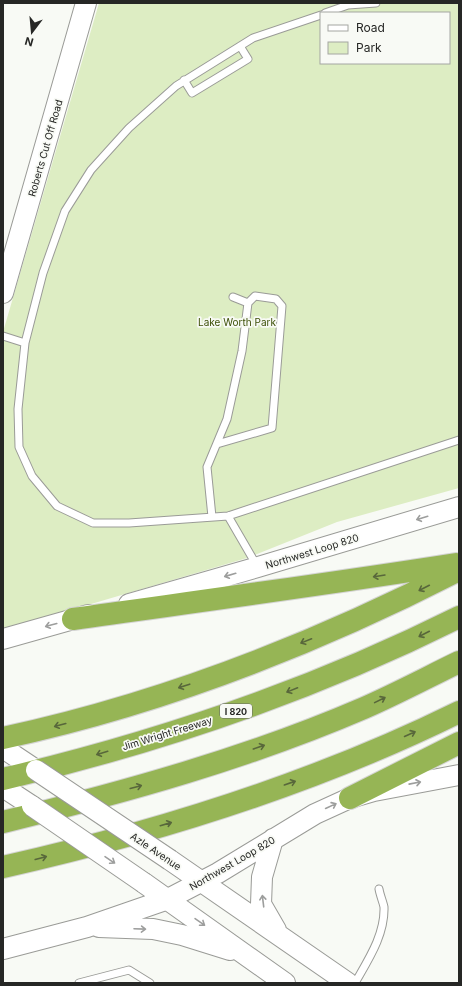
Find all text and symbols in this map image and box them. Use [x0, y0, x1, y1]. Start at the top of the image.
north arrow [12, 12, 52, 52]
legend [320, 12, 450, 64]
text: Road [356, 20, 385, 35]
text: N [23, 34, 35, 49]
text: Park [356, 40, 382, 55]
street label: Roberts Cut Off Road [25, 98, 65, 198]
park label: Lake Worth Park [198, 316, 276, 328]
one-way arrow [415, 515, 428, 522]
street label: Northwest Loop 820 [264, 531, 360, 571]
one-way arrow [224, 572, 237, 579]
one-way arrow [373, 573, 386, 581]
one-way arrow [419, 584, 431, 592]
one-way arrow [45, 622, 58, 629]
one-way arrow [418, 631, 430, 638]
one-way arrow [300, 638, 312, 645]
one-way arrow [178, 683, 190, 691]
one-way arrow [286, 687, 298, 695]
one-way arrow [374, 696, 386, 703]
road number: I 820 [220, 704, 252, 718]
street label: Jim Wright Freeway [120, 713, 214, 752]
one-way arrow [54, 721, 67, 729]
one-way arrow [404, 730, 416, 738]
one-way arrow [252, 743, 265, 750]
one-way arrow [96, 750, 109, 757]
one-way arrow [283, 778, 295, 786]
one-way arrow [409, 779, 422, 787]
one-way arrow [129, 783, 142, 791]
one-way arrow [325, 802, 337, 809]
one-way arrow [160, 819, 173, 827]
street label: Azle Avenue [128, 830, 184, 872]
street label: Northwest Loop 820 [187, 834, 277, 892]
one-way arrow [34, 854, 47, 861]
one-way arrow [104, 856, 115, 864]
one-way arrow [259, 895, 266, 908]
one-way arrow [194, 918, 205, 926]
one-way arrow [133, 925, 146, 932]

